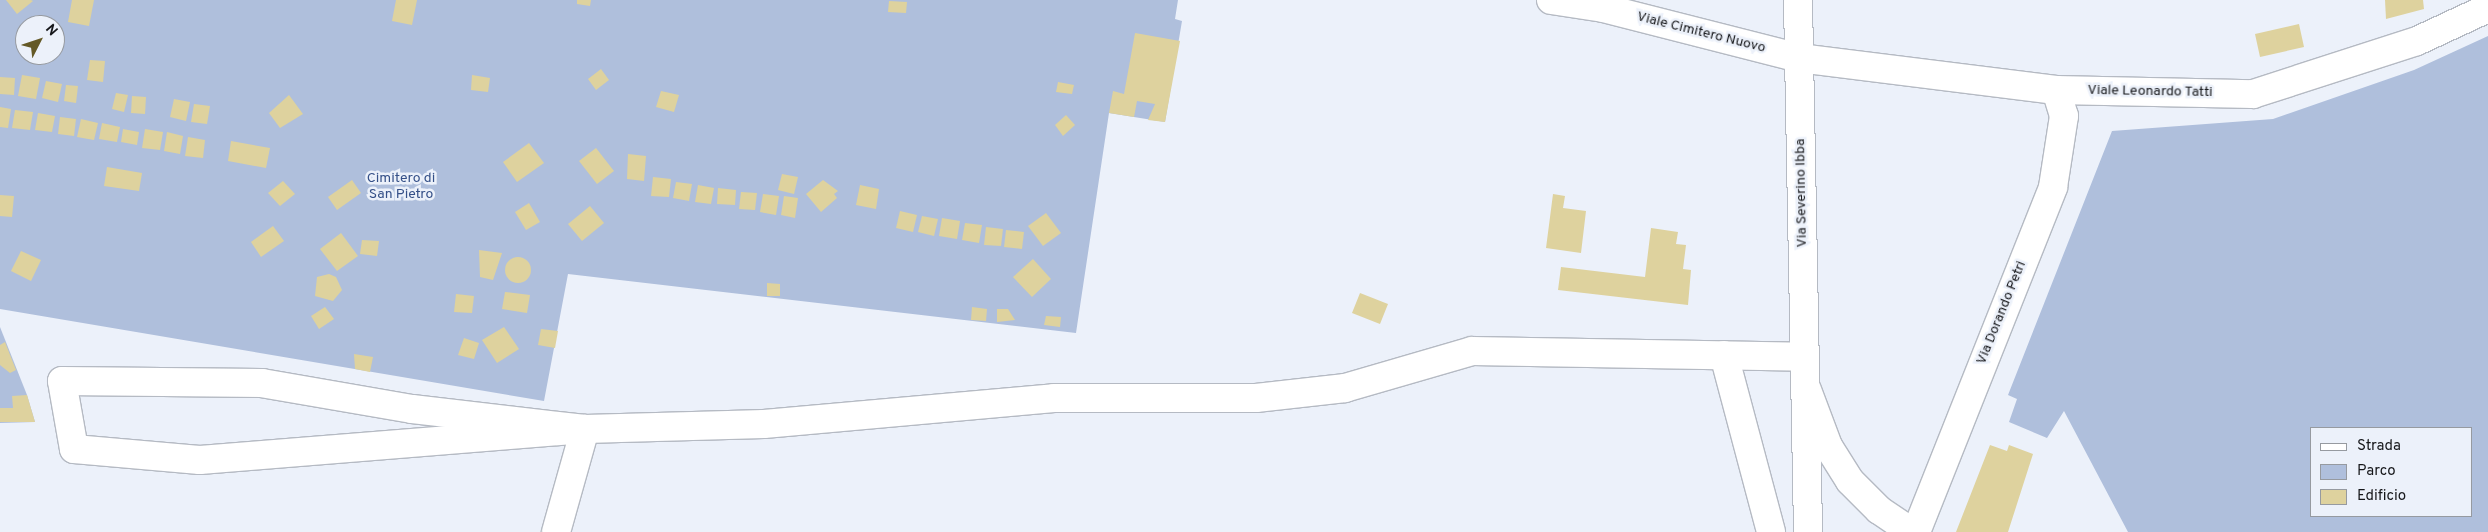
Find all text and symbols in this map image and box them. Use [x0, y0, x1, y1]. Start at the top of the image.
street label: Viale Cimitero Nuovo [1635, 9, 1767, 57]
north arrow [15, 15, 65, 65]
text: N [41, 21, 61, 40]
street label: Viale Leonardo Tatti [2087, 83, 2213, 101]
street label: Via Severino Ibba [1793, 138, 1811, 248]
park label: Cimitero di San Pietro [367, 171, 435, 203]
street label: Via Dorando Petri [1974, 259, 2030, 367]
legend [2310, 427, 2473, 517]
text: Strada [2357, 437, 2401, 456]
text: Parco [2357, 462, 2396, 481]
text: Edificio [2357, 487, 2406, 506]

